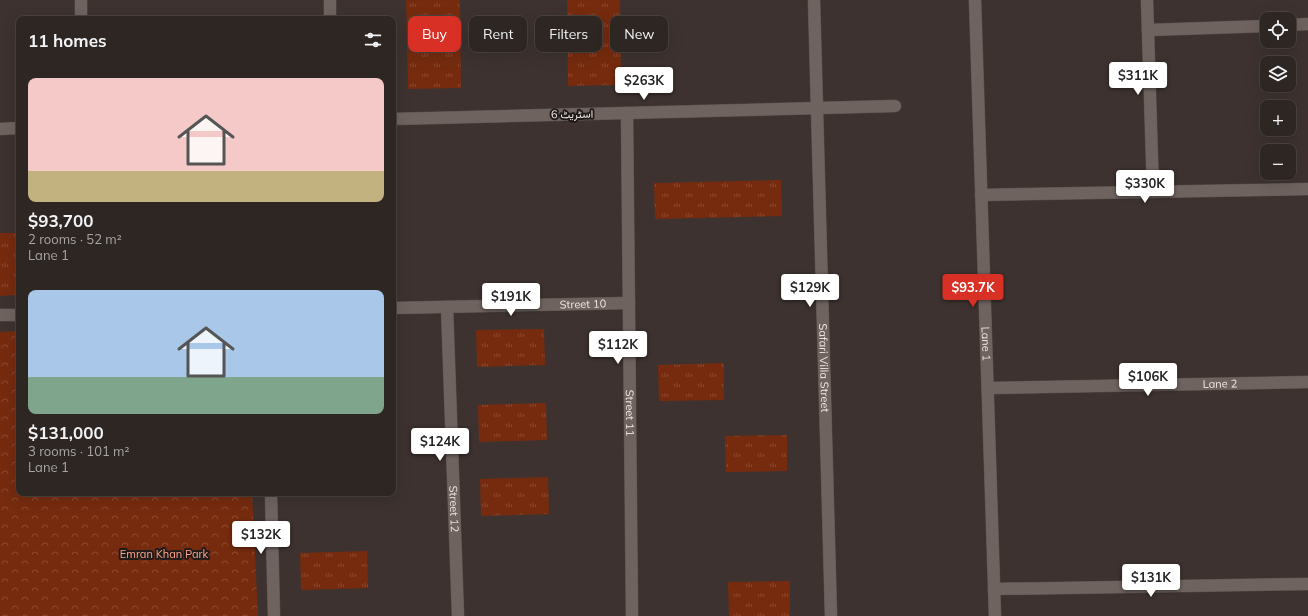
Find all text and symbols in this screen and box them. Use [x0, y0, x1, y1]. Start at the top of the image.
map controls [1260, 12, 1296, 180]
button: locate [1260, 12, 1296, 48]
chip: Buy [408, 16, 461, 52]
chip: Rent [469, 16, 527, 52]
chip: Filters [535, 16, 602, 52]
chip: New [610, 16, 668, 52]
icon: filters [362, 29, 384, 51]
text: 11 homes [28, 30, 107, 51]
button: layers [1260, 56, 1296, 92]
pin: $311K [1110, 62, 1166, 96]
pin: $263K [616, 67, 672, 101]
text: $311K [1118, 67, 1158, 83]
text: $263K [624, 72, 664, 88]
button: + [1260, 100, 1296, 136]
icon: home [170, 104, 242, 176]
street label: اسٹریٹ 6 [551, 107, 593, 121]
button: − [1260, 144, 1296, 180]
pin: $330K [1117, 170, 1173, 204]
text: $330K [1125, 175, 1165, 191]
text: $93,700 [28, 210, 93, 231]
text: 2 rooms · 52 m² [28, 231, 122, 247]
text: Lane 1 [28, 247, 69, 263]
pin: $129K [782, 274, 838, 308]
pin: $93.7K [940, 274, 1006, 308]
text: $129K [790, 279, 830, 295]
text: $93.7K [951, 279, 995, 295]
pin: $191K [483, 283, 539, 317]
text: $191K [491, 288, 531, 304]
street label: Street 10 [560, 296, 607, 311]
icon: home [170, 316, 242, 388]
street label: Safari Villa Street [816, 323, 832, 413]
street label: Lane 1 [979, 326, 994, 361]
pin: $112K [590, 331, 646, 365]
text: $112K [598, 336, 638, 352]
pin: $106K [1120, 363, 1176, 397]
text: $106K [1128, 368, 1168, 384]
street label: Lane 2 [1203, 376, 1238, 391]
street label: Street 11 [623, 390, 637, 436]
text: $131,000 [28, 422, 104, 443]
pin: $124K [412, 428, 468, 462]
text: $124K [420, 433, 460, 449]
text: 3 rooms · 101 m² [28, 443, 129, 459]
text: Lane 1 [28, 459, 69, 475]
street label: Street 12 [446, 485, 462, 533]
pin: $132K [233, 521, 289, 555]
text: $132K [241, 526, 281, 542]
park label: Emran Khan Park [120, 547, 209, 561]
pin: $131K [1123, 564, 1179, 598]
text: $131K [1131, 569, 1171, 585]

